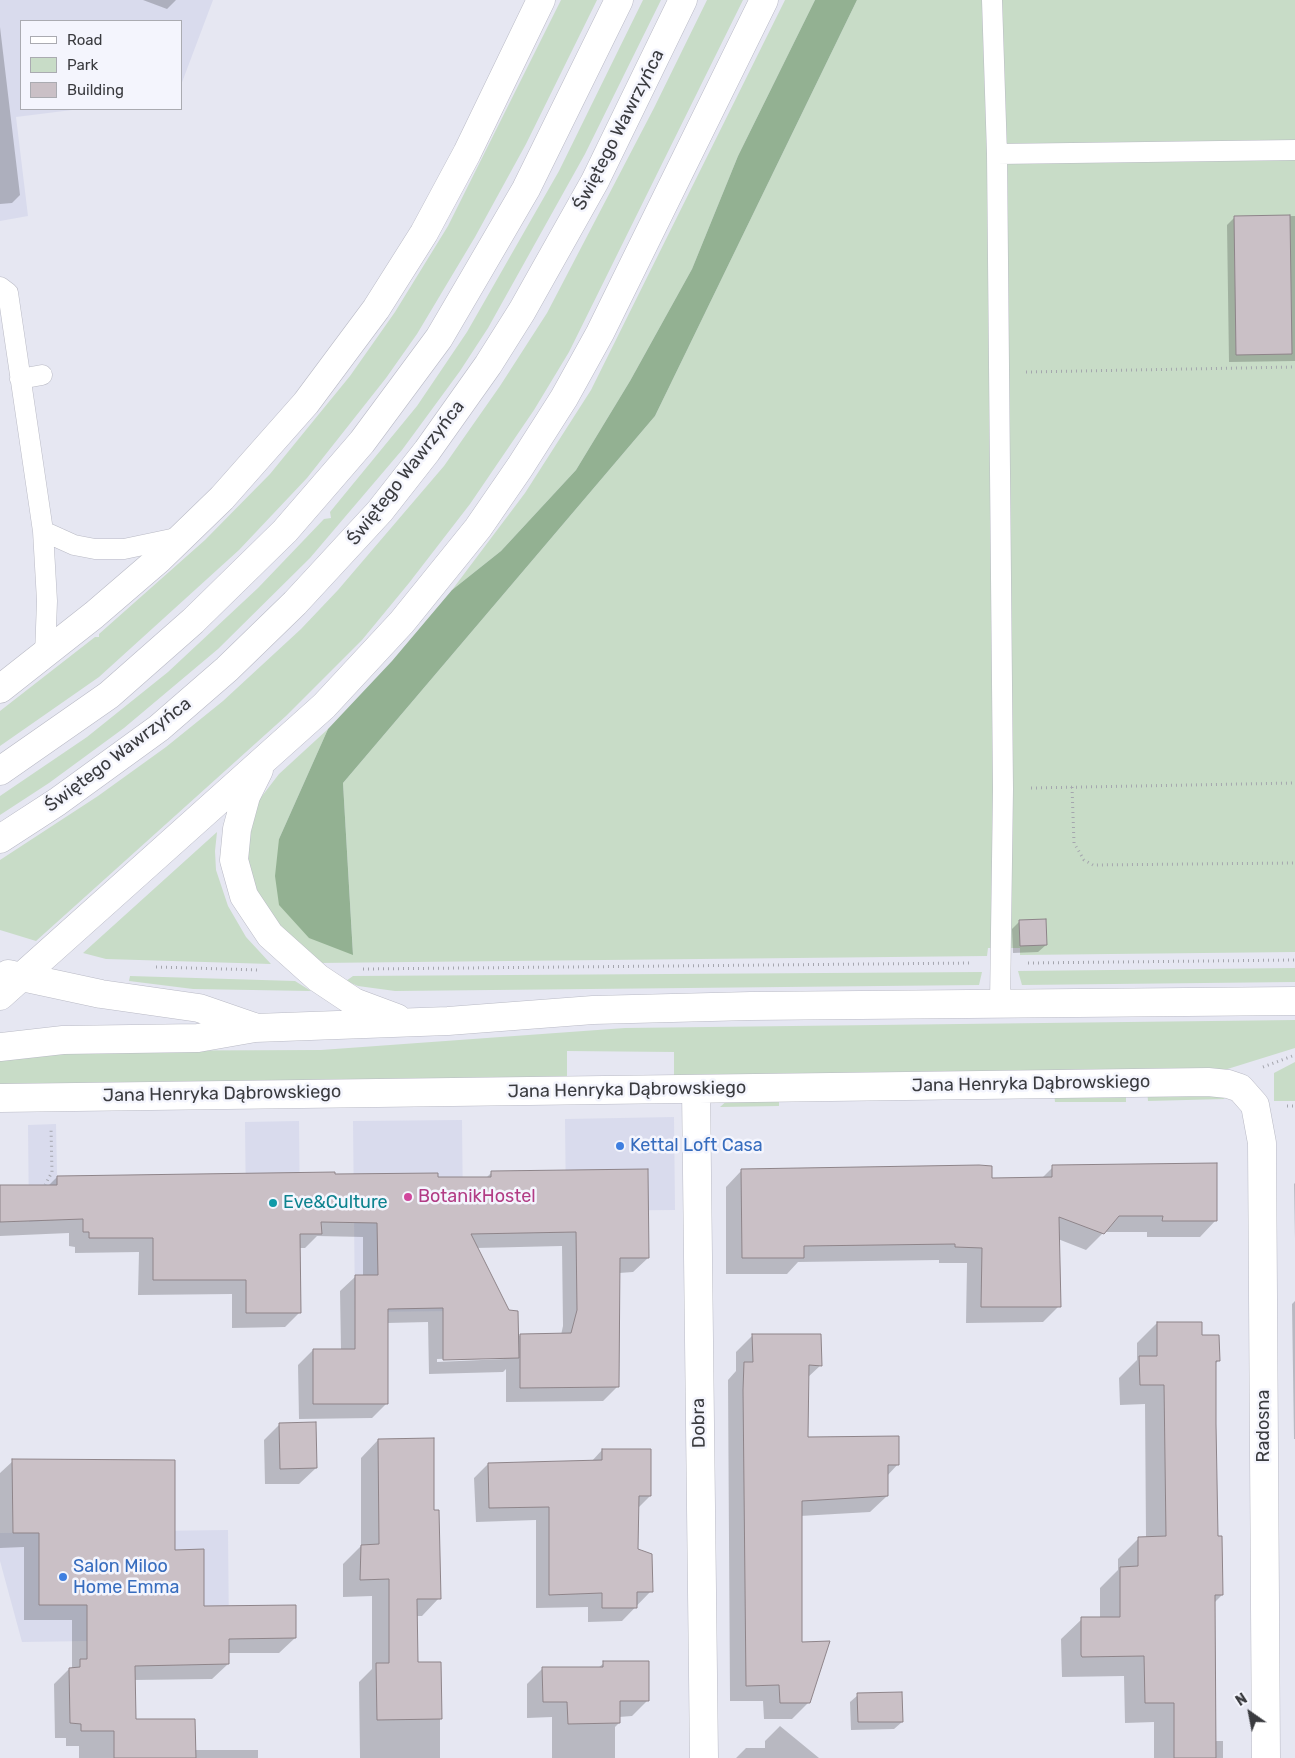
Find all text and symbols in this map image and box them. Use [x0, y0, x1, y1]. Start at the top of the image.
legend [20, 20, 182, 110]
text: Road [67, 31, 103, 49]
street label: Świętego Wawrzyńca [569, 46, 669, 214]
text: Park [67, 56, 98, 74]
text: Building [67, 81, 124, 99]
street label: Świętego Wawrzyńca [343, 396, 469, 550]
street label: Świętego Wawrzyńca [41, 693, 195, 817]
street label: Jana Henryka Dąbrowskiego [912, 1071, 1150, 1097]
street label: Jana Henryka Dąbrowskiego [508, 1077, 746, 1103]
street label: Jana Henryka Dąbrowskiego [103, 1081, 341, 1107]
place label: Kettal Loft Casa [630, 1135, 763, 1157]
marker: Kettal Loft Casa [614, 1140, 626, 1152]
place label: BotanikHostel [418, 1186, 536, 1208]
marker: BotanikHostel [402, 1191, 414, 1203]
place label: Eve&Culture [283, 1192, 388, 1214]
marker: Eve&Culture [267, 1197, 279, 1209]
street label: Radosna [1253, 1390, 1275, 1462]
street label: Dobra [688, 1398, 710, 1448]
place label: Salon Miloo Home Emma [73, 1556, 180, 1598]
marker: Salon Miloo Home Emma [57, 1571, 69, 1583]
north arrow [1225, 1688, 1275, 1738]
text: N [1233, 1690, 1250, 1710]

